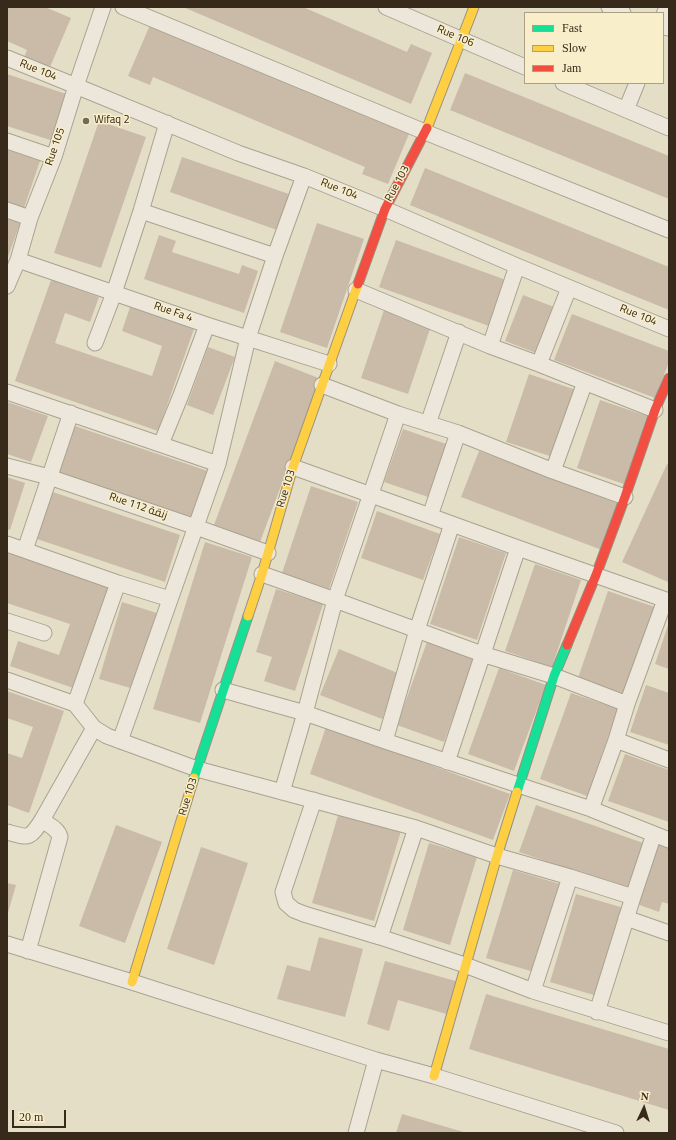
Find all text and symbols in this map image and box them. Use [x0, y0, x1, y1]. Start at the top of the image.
legend [524, 12, 664, 84]
text: Fast [562, 21, 582, 35]
street label: Rue 106 [434, 23, 476, 51]
text: Slow [562, 41, 587, 55]
street label: Rue 104 [17, 58, 59, 84]
text: Jam [562, 61, 581, 75]
place label: Wifaq 2 [94, 114, 130, 128]
marker: Wifaq 2 [81, 116, 91, 126]
street label: Rue 105 [43, 126, 69, 168]
street label: Rue 103 [383, 164, 413, 204]
street label: Rue 104 [318, 177, 360, 203]
street label: Rue Fa 4 [152, 300, 194, 326]
street label: Rue 104 [617, 303, 659, 329]
street label: Rue 103 [275, 468, 299, 510]
street label: Rue 112 زنقة [107, 491, 169, 523]
street label: Rue 103 [177, 776, 201, 818]
north arrow [624, 1088, 664, 1128]
text: N [640, 1090, 649, 1102]
scale bar [14, 1102, 68, 1128]
text: 20 m [19, 1110, 43, 1124]

